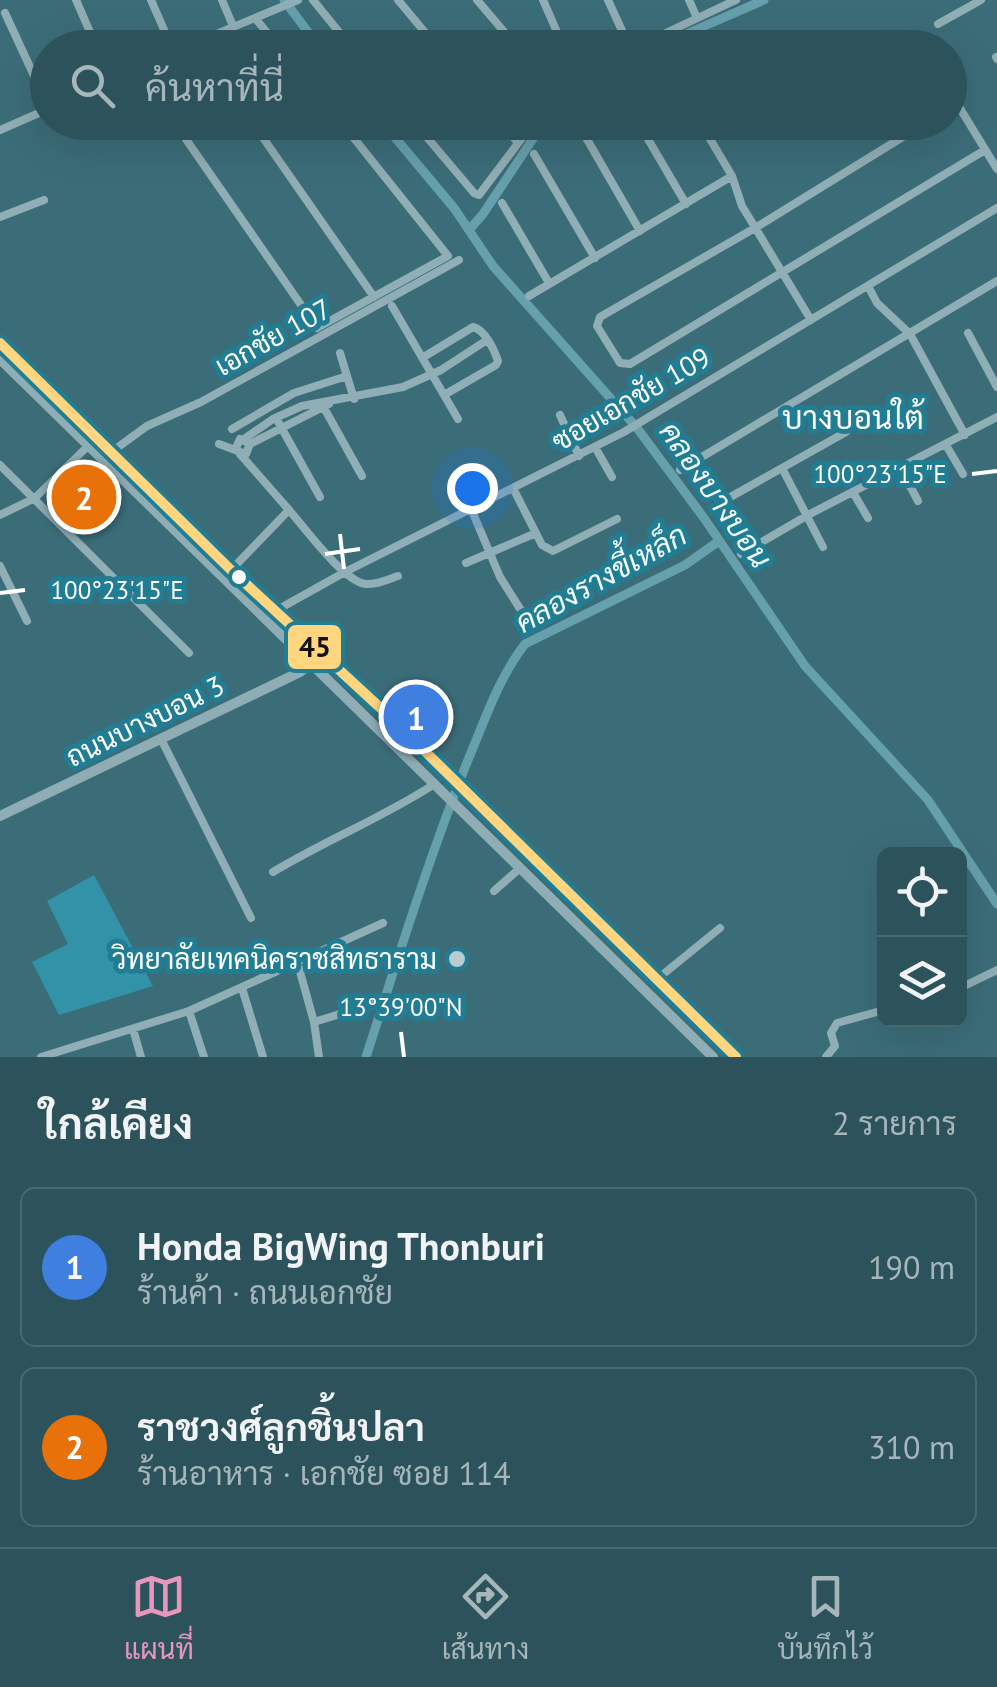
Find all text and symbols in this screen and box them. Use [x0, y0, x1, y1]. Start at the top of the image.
search box [30, 30, 967, 140]
icon: search [65, 58, 120, 113]
text: ค้นหาที่นี่ [145, 62, 284, 111]
street label: เอกชัย 107 [208, 289, 337, 384]
street label: ซอยเอกชัย 109 [545, 338, 717, 459]
district label: บางบอนใต้ [782, 396, 925, 438]
water label: คลองบางบอน [651, 413, 781, 575]
text: 100°23'15"E [813, 458, 947, 490]
pin: 2 [52, 460, 116, 534]
your location [447, 463, 498, 514]
water label: คลองรางขี้เหล็ก [505, 509, 693, 641]
unlabelled marker [229, 567, 249, 587]
text: 100°23'15"E [50, 574, 184, 606]
line badge: 45 [286, 623, 343, 671]
text: 45 [299, 628, 331, 665]
street label: ถนนบางบอน 3 [60, 666, 230, 775]
pin: 1 [384, 680, 448, 754]
map controls [877, 847, 967, 1027]
button: locate [877, 847, 967, 937]
button: layers [877, 937, 967, 1027]
place label: วิทยาลัยเทคนิคราชสิทธาราม [111, 940, 437, 977]
marker: วิทยาลัยเทคนิคราชสิทธาราม [446, 948, 468, 970]
text: 13°39'00"N [339, 991, 463, 1023]
text: ใกล้เคียง [40, 1096, 193, 1151]
text: 2 รายการ [832, 1102, 957, 1144]
text: Honda BigWing Thonburi [137, 1221, 545, 1270]
text: 1 [65, 1246, 84, 1288]
text: 190 m [868, 1246, 955, 1288]
text: ร้านค้า · ถนนเอกชัย [137, 1271, 393, 1313]
text: ราชวงศ์ลูกชิ้นปลา [137, 1402, 425, 1451]
text: 2 [65, 1426, 84, 1468]
text: 310 m [868, 1426, 955, 1468]
text: ร้านอาหาร · เอกชัย ซอย 114 [137, 1452, 511, 1494]
tab: แผนที่ [124, 1569, 194, 1667]
tab: เส้นทาง [442, 1569, 529, 1667]
tab: บันทึกไว้ [777, 1569, 873, 1667]

